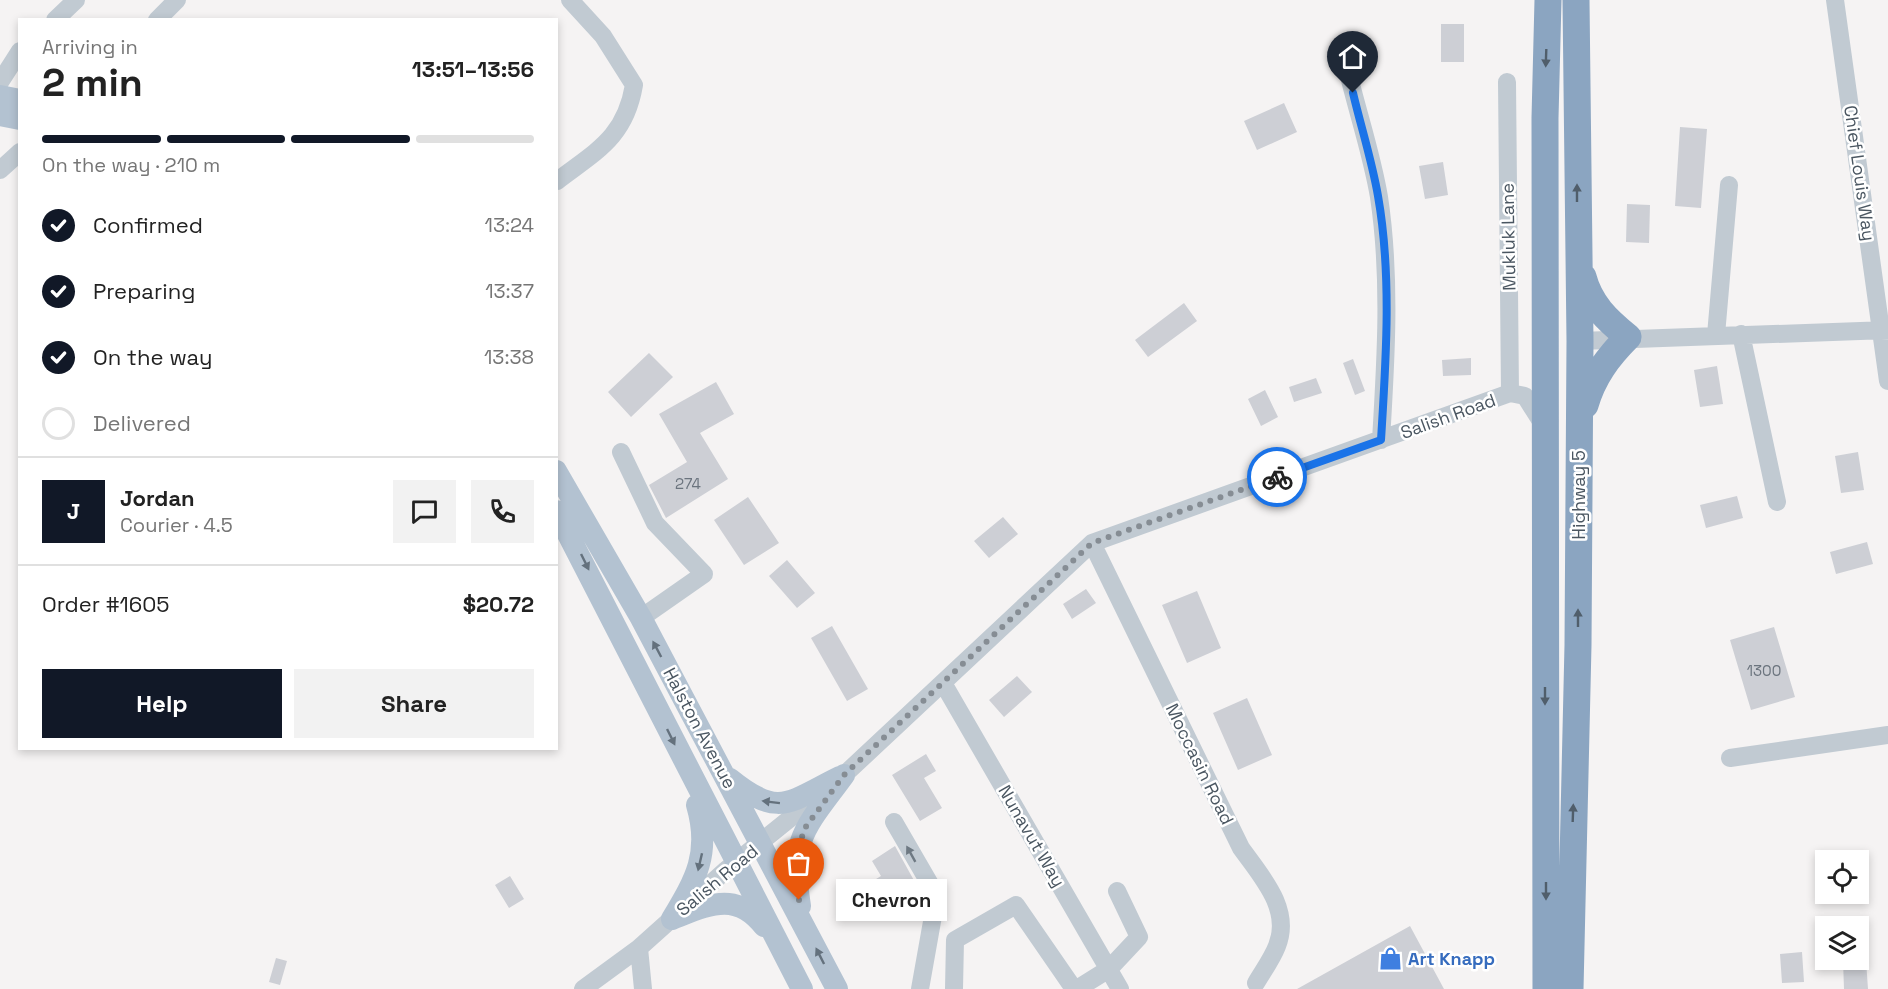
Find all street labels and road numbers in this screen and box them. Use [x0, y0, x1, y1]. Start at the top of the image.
street label: Chief Louis Way [1839, 104, 1881, 242]
street label: Mukluk Lane [1496, 183, 1520, 291]
street label: Salish Road [1397, 388, 1499, 444]
street label: Highway 5 [1567, 450, 1590, 540]
street label: Halston Avenue [658, 663, 742, 793]
street label: Moccasin Road [1161, 700, 1239, 828]
street label: Nunavut Way [994, 781, 1070, 891]
street label: Salish Road [671, 839, 763, 921]

